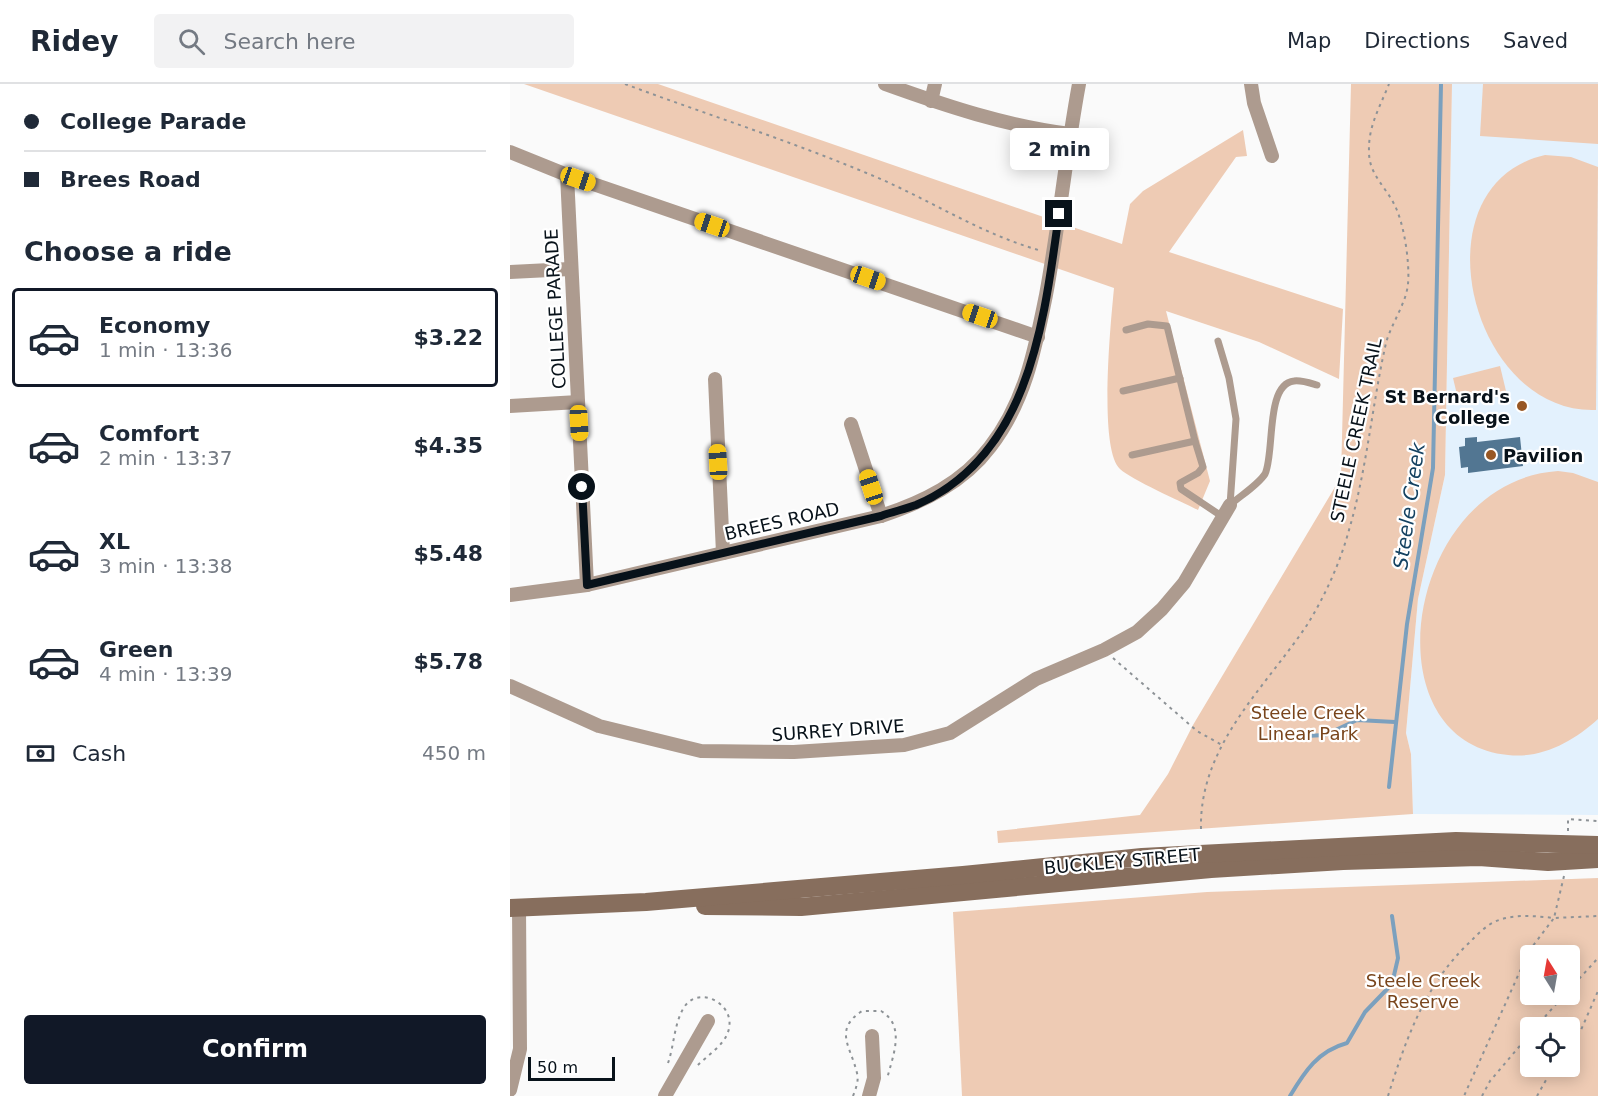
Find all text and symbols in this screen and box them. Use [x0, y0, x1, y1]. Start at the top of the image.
search box [154, 14, 574, 68]
text: Ridey [30, 25, 118, 58]
icon: search [175, 25, 208, 58]
text: Search here [223, 29, 356, 54]
text: Map [1287, 29, 1331, 53]
text: Directions [1364, 29, 1470, 53]
text: Saved [1503, 29, 1568, 53]
text: College Parade [60, 109, 246, 134]
callout: 2 min [1010, 127, 1108, 169]
text: 2 min [1028, 137, 1091, 161]
car [558, 165, 598, 193]
text: Brees Road [60, 167, 201, 192]
route end [1045, 200, 1072, 227]
car [692, 211, 732, 239]
street label: COLLEGE PARADE [540, 228, 570, 390]
text: Choose a ride [24, 236, 232, 267]
car [848, 264, 888, 292]
car [960, 302, 1000, 330]
icon: car [27, 311, 81, 365]
text: Economy [99, 313, 210, 338]
text: $3.22 [413, 325, 483, 350]
street label: STEELE CREEK TRAIL [1326, 336, 1386, 524]
text: 1 min · 13:36 [99, 338, 233, 362]
place label: St Bernard's College [1384, 386, 1510, 428]
marker: St Bernard's College [1515, 399, 1529, 413]
car [569, 405, 589, 441]
icon: car [27, 419, 81, 473]
text: Comfort [99, 421, 199, 446]
text: $4.35 [413, 433, 483, 458]
water label: Steele Creek [1388, 440, 1430, 571]
car [708, 444, 728, 480]
place label: Pavilion [1503, 445, 1583, 466]
text: 2 min · 13:37 [99, 446, 233, 470]
marker: Pavilion [1484, 448, 1498, 462]
car [857, 467, 885, 507]
route start [568, 473, 595, 500]
street label: BREES ROAD [723, 498, 841, 544]
icon: car [27, 527, 81, 581]
text: XL [99, 529, 130, 554]
text: $5.48 [413, 541, 483, 566]
text: 3 min · 13:38 [99, 554, 233, 578]
icon: car [27, 635, 81, 689]
text: Green [99, 637, 173, 662]
text: $5.78 [413, 649, 483, 674]
text: 4 min · 13:39 [99, 662, 233, 686]
park label: Steele Creek Linear Park [1251, 702, 1366, 744]
street label: SURREY DRIVE [771, 715, 905, 745]
icon: cash [24, 737, 57, 770]
text: Cash [72, 741, 126, 766]
text: 450 m [422, 741, 486, 765]
street label: BUCKLEY STREET [1043, 844, 1202, 878]
north arrow [1520, 945, 1580, 1005]
map controls [1520, 945, 1580, 1077]
park label: Steele Creek Reserve [1366, 970, 1481, 1012]
button: Confirm [24, 1015, 486, 1084]
button: locate [1520, 1017, 1580, 1077]
scale bar [528, 1054, 615, 1082]
text: 50 m [537, 1058, 578, 1077]

